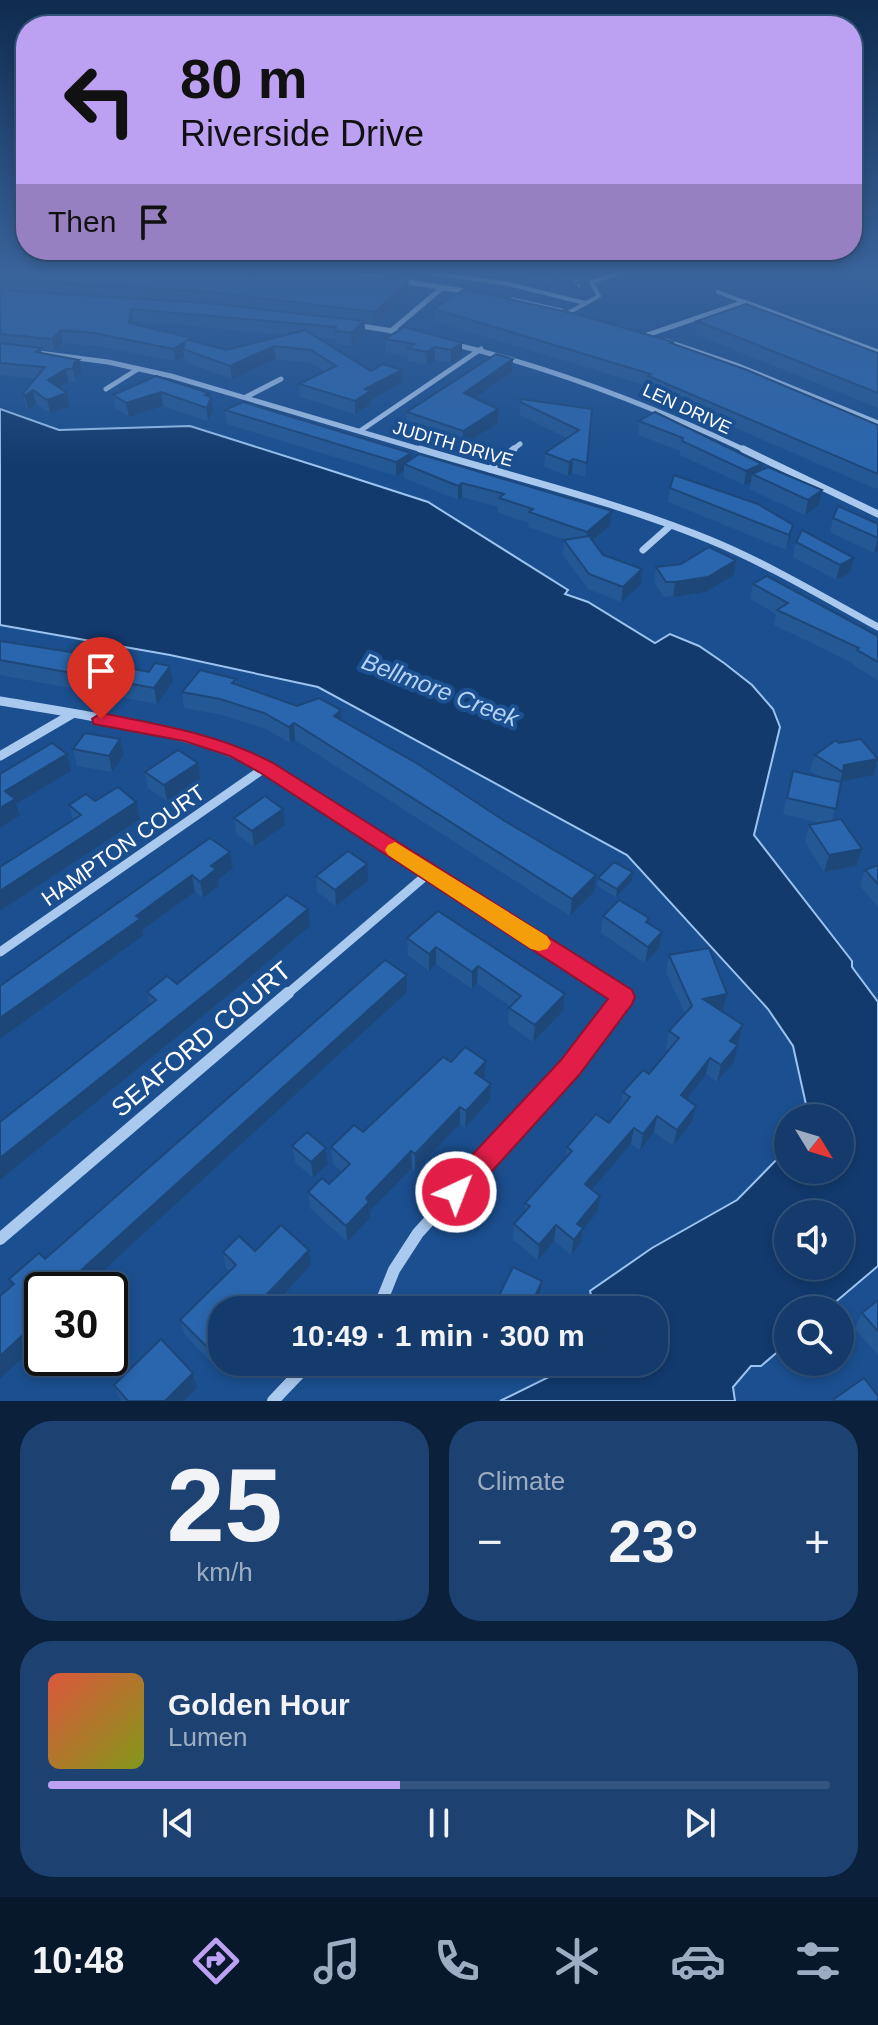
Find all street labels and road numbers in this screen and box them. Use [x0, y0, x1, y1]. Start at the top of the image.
street label: LEN DRIVE [640, 380, 734, 438]
street label: JUDITH DRIVE [391, 417, 515, 471]
street label: HAMPTON COURT [37, 780, 210, 911]
street label: SEAFORD COURT [105, 955, 297, 1123]

